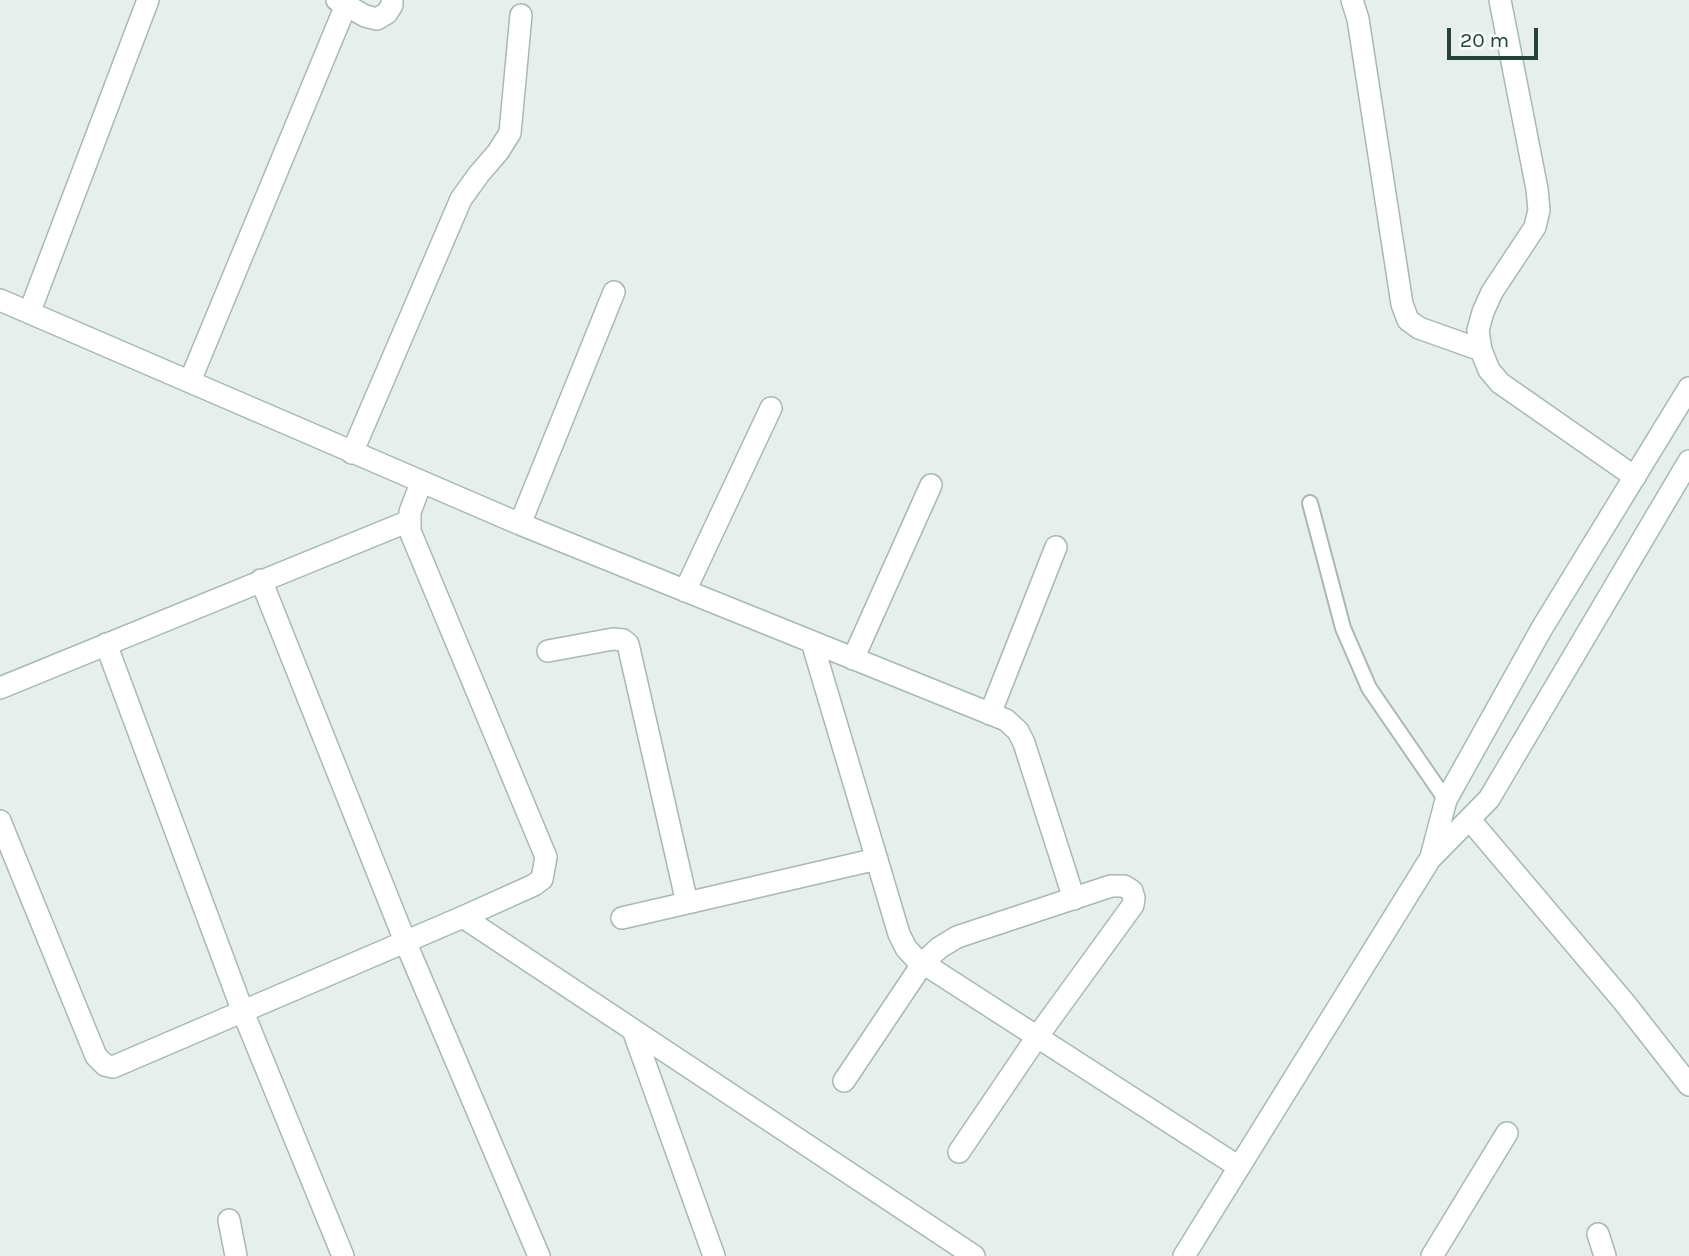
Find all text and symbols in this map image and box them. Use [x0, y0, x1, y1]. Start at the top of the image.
scale bar [1451, 14, 1542, 58]
text: 20 m [1460, 28, 1509, 52]

